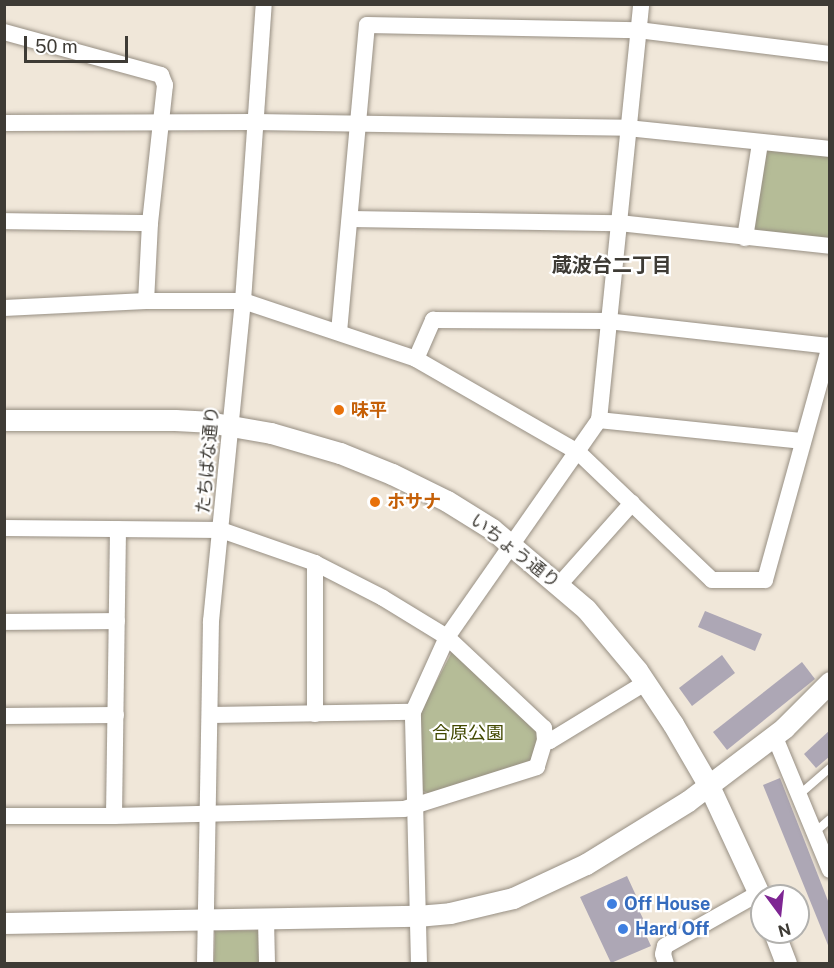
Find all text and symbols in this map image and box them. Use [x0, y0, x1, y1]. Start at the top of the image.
scale bar [27, 24, 130, 62]
text: 50 m [35, 36, 78, 57]
district label: 蔵波台二丁目 [552, 253, 672, 277]
place label: 味平 [351, 399, 387, 421]
marker: 味平 [332, 403, 346, 417]
street label: たちばな通り [193, 405, 223, 515]
place label: ホサナ [387, 491, 441, 513]
marker: ホサナ [368, 495, 382, 509]
street label: いちょう通り [466, 509, 564, 593]
park label: 合原公園 [432, 722, 504, 744]
north arrow [750, 884, 810, 944]
place label: Off House [624, 893, 710, 915]
marker: Off House [605, 897, 619, 911]
place label: Hard Off [635, 918, 709, 940]
text: N [776, 919, 793, 941]
marker: Hard Off [616, 922, 630, 936]

